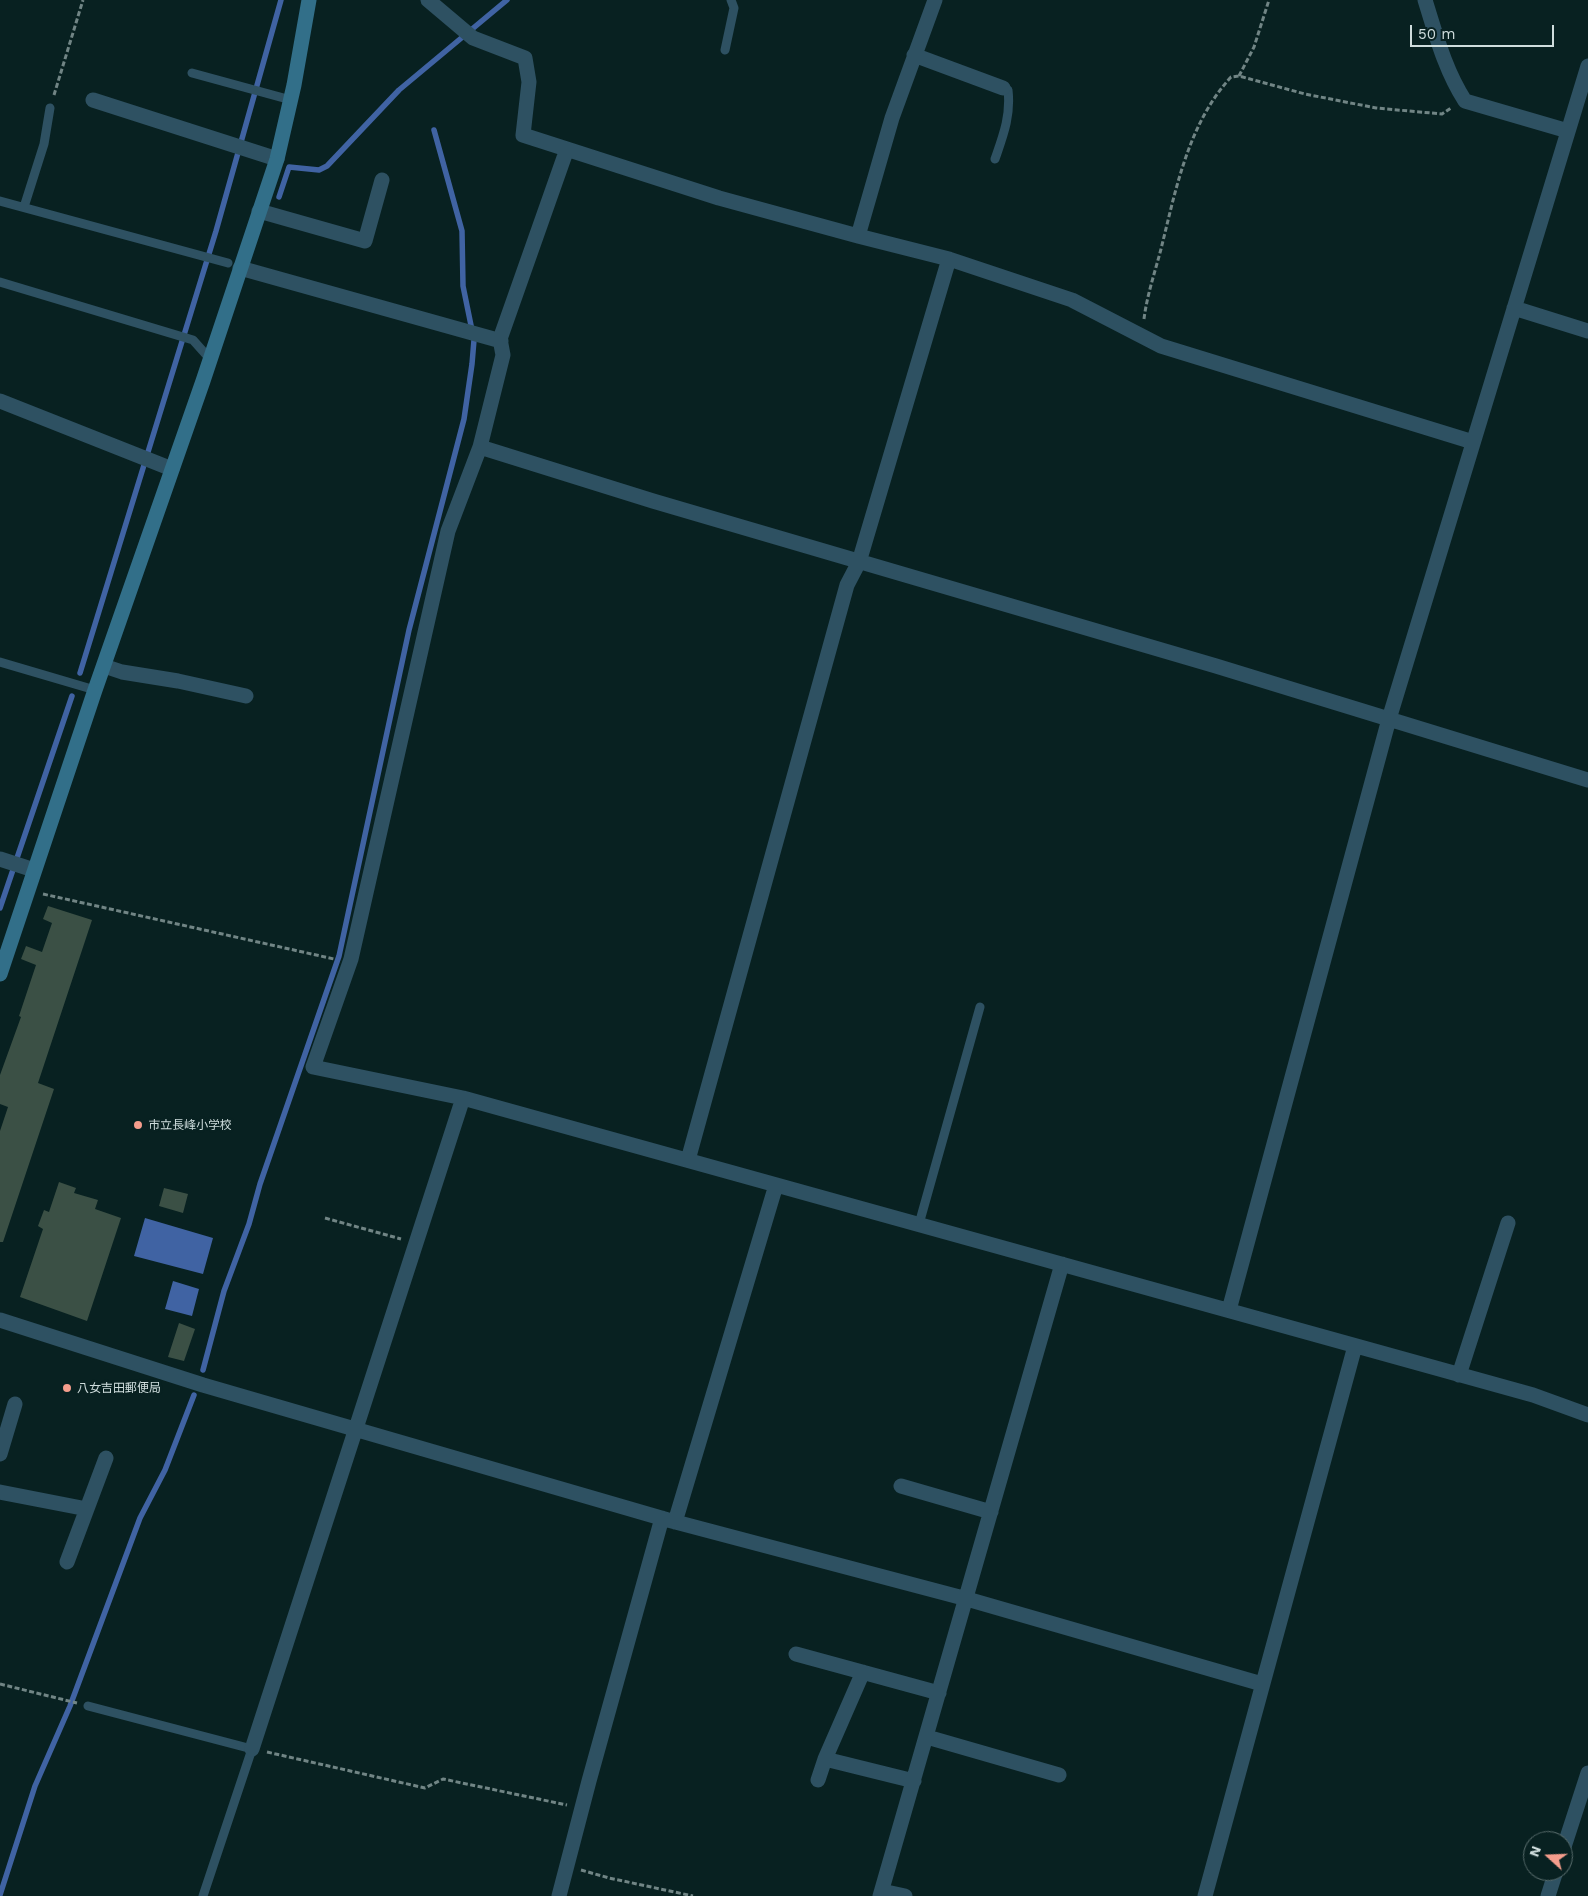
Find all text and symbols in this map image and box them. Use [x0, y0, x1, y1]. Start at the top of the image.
scale bar [1413, 15, 1557, 47]
text: 50 m [1418, 25, 1455, 43]
place label: 市立長峰小学校 [148, 1118, 232, 1132]
marker: 市立長峰小学校 [132, 1119, 144, 1131]
place label: 八女吉田郵便局 [77, 1381, 161, 1395]
marker: 八女吉田郵便局 [61, 1382, 73, 1394]
north arrow [1523, 1831, 1573, 1881]
text: N [1526, 1844, 1544, 1859]

